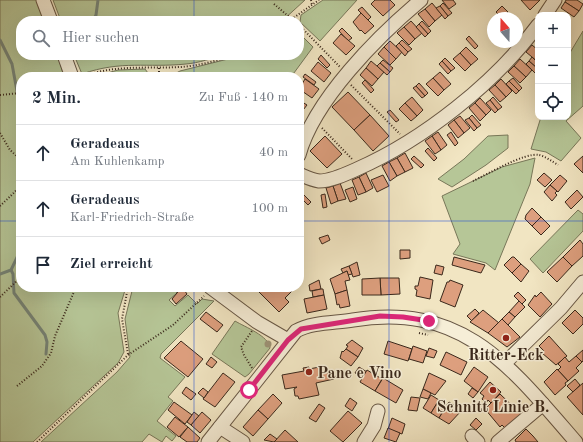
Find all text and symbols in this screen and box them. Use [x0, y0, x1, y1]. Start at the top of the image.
north arrow [487, 12, 523, 48]
map controls [535, 12, 571, 120]
button: + [535, 12, 571, 48]
search box [16, 16, 304, 60]
icon: search [30, 27, 52, 49]
text: Hier suchen [62, 31, 139, 46]
button: − [535, 48, 571, 84]
button: locate [535, 84, 571, 120]
text: 2 Min. [32, 90, 81, 107]
text: Zu Fuß · 140 m [199, 91, 288, 104]
text: Geradeaus [70, 137, 139, 152]
icon: ahead [32, 142, 54, 164]
text: 40 m [259, 146, 288, 159]
text: Am Kuhlenkamp [70, 155, 164, 168]
text: Geradeaus [70, 193, 139, 208]
icon: ahead [32, 198, 54, 220]
text: 100 m [251, 202, 288, 215]
text: Karl-Friedrich-Straße [70, 211, 194, 224]
icon: arrive [32, 254, 54, 276]
text: Ziel erreicht [70, 257, 153, 272]
route end [420, 312, 438, 330]
marker: Ritter-Eck [501, 333, 511, 343]
place label: Ritter-Eck [468, 348, 544, 364]
place label: Pane e Vino [317, 366, 402, 382]
marker: Pane e Vino [304, 367, 314, 377]
route start [240, 381, 258, 399]
marker: Schnitt Linie B. [488, 385, 498, 395]
place label: Schnitt Linie B. [436, 400, 550, 416]

